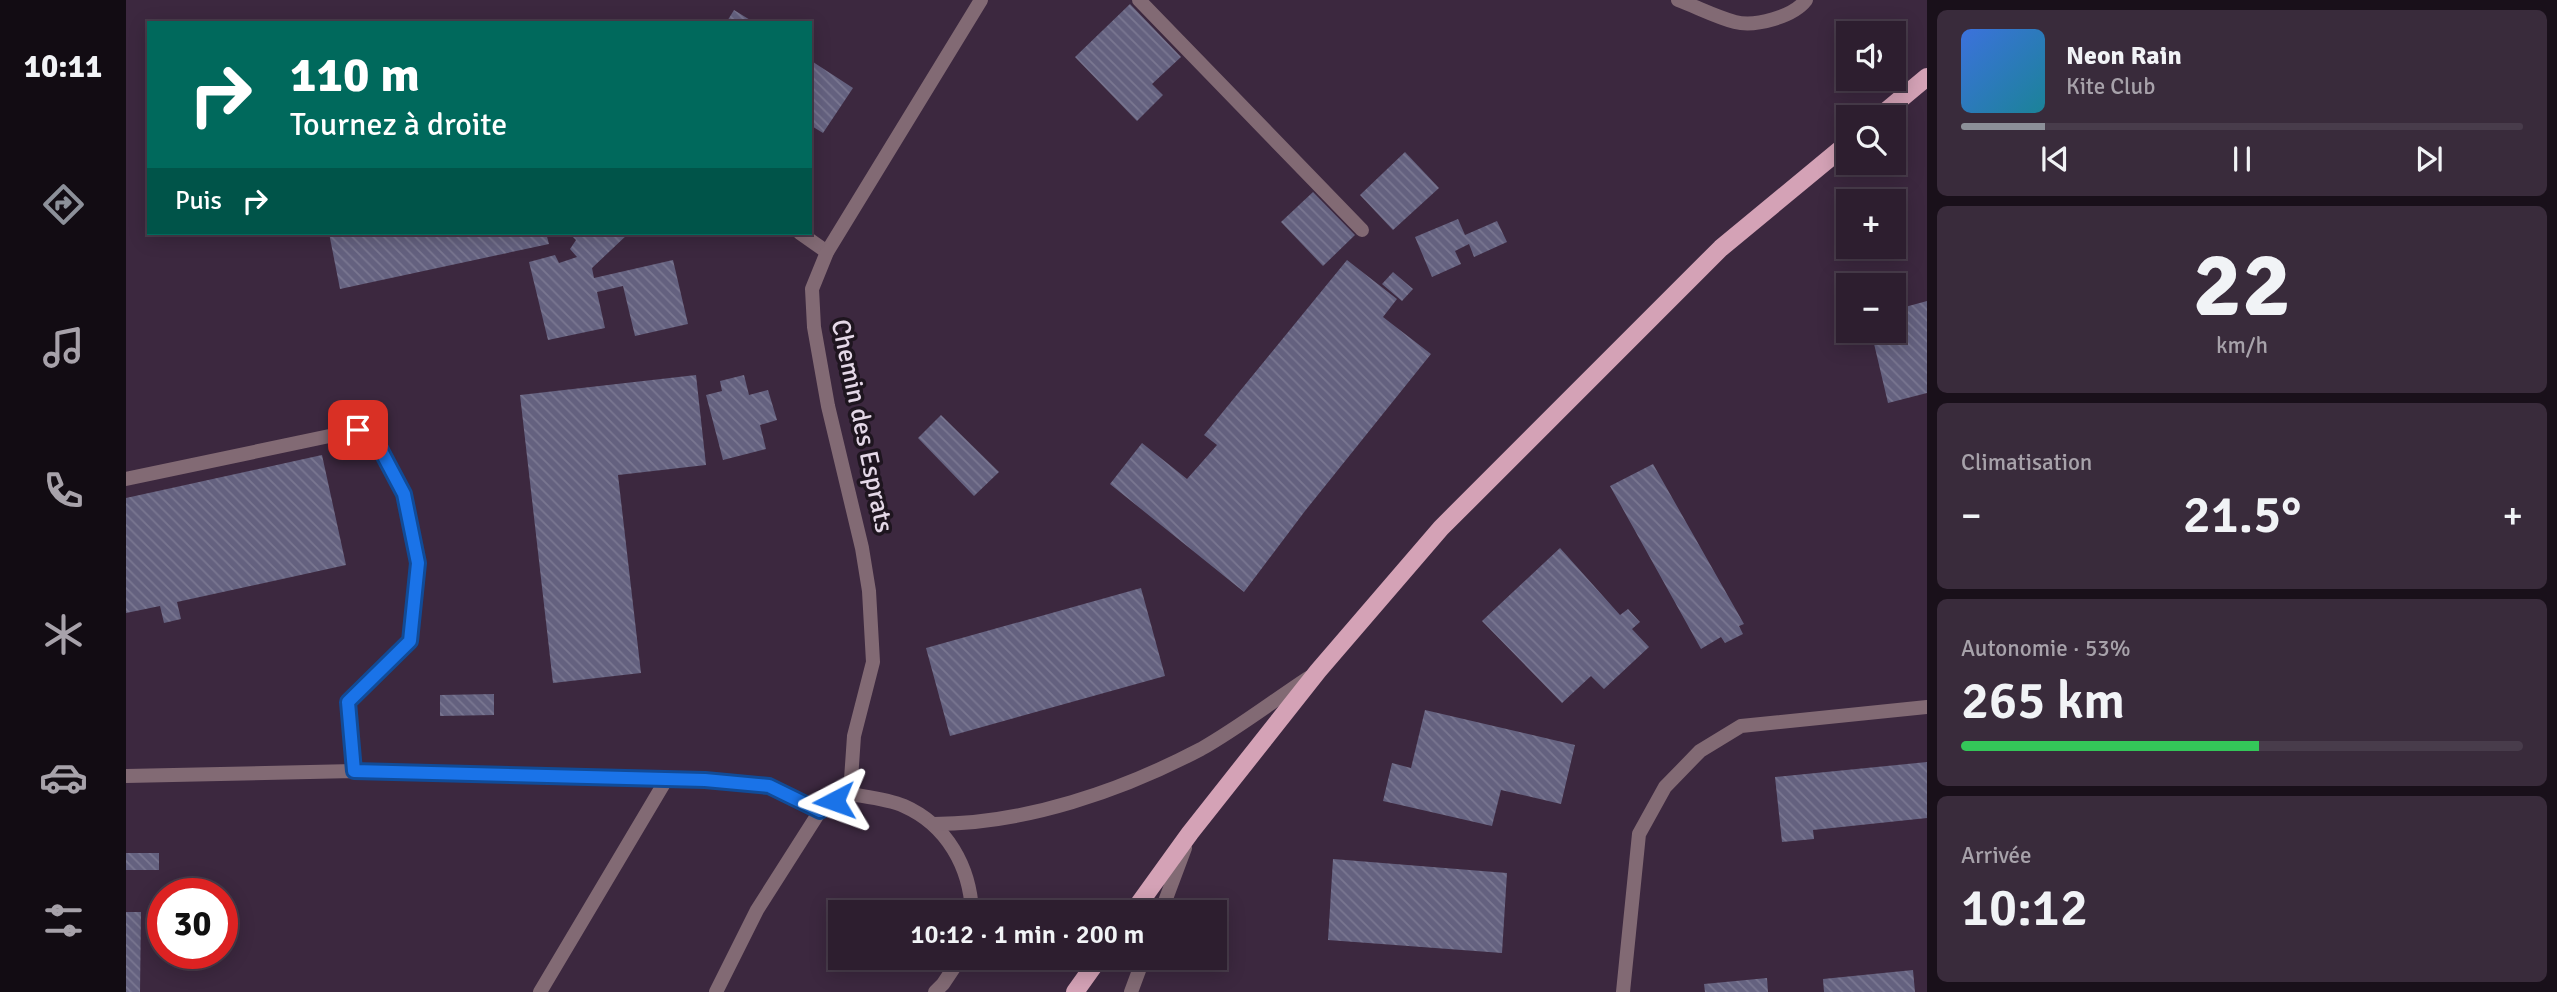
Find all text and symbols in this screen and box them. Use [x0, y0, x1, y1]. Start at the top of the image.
map controls [1836, 21, 1906, 343]
button: sound [1836, 21, 1906, 91]
text: Neon Rain [2066, 40, 2182, 72]
text: 110 m [290, 45, 420, 105]
text: 10:11 [24, 47, 102, 86]
icon: right [175, 49, 266, 140]
text: Kite Club [2066, 72, 2155, 101]
text: Tournez à droite [290, 105, 507, 144]
button: search [1836, 105, 1906, 175]
icon: previous [2036, 140, 2074, 178]
icon: pause [2223, 140, 2261, 178]
icon: next [2410, 140, 2448, 178]
icon: directions [39, 180, 88, 229]
icon: right [236, 182, 274, 220]
text: Puis [175, 185, 222, 217]
button: + [1836, 189, 1906, 259]
text: 22 [2193, 229, 2291, 342]
button: − [1836, 273, 1906, 343]
street label: Chemin des Esprats [824, 317, 900, 535]
icon: music [39, 323, 88, 372]
text: km/h [2216, 331, 2268, 360]
pin [328, 400, 388, 460]
icon: arrive [339, 411, 377, 449]
text: Climatisation [1961, 448, 2092, 477]
icon: phone [39, 466, 88, 515]
text: 21.5° [2183, 483, 2301, 547]
text: − [1961, 492, 1982, 539]
text: + [2502, 492, 2523, 539]
icon: climate [39, 610, 88, 659]
text: Autonomie · 53% [1961, 634, 2131, 663]
text: 265 km [1961, 669, 2125, 733]
icon: car [39, 753, 88, 802]
position arrow [797, 764, 871, 838]
text: Arrivée [1961, 841, 2032, 870]
text: 10:12 [1961, 876, 2088, 940]
speed limit sign: 30 [147, 878, 238, 969]
icon: filters [39, 896, 88, 945]
text: 10:12 · 1 min · 200 m [911, 919, 1144, 951]

